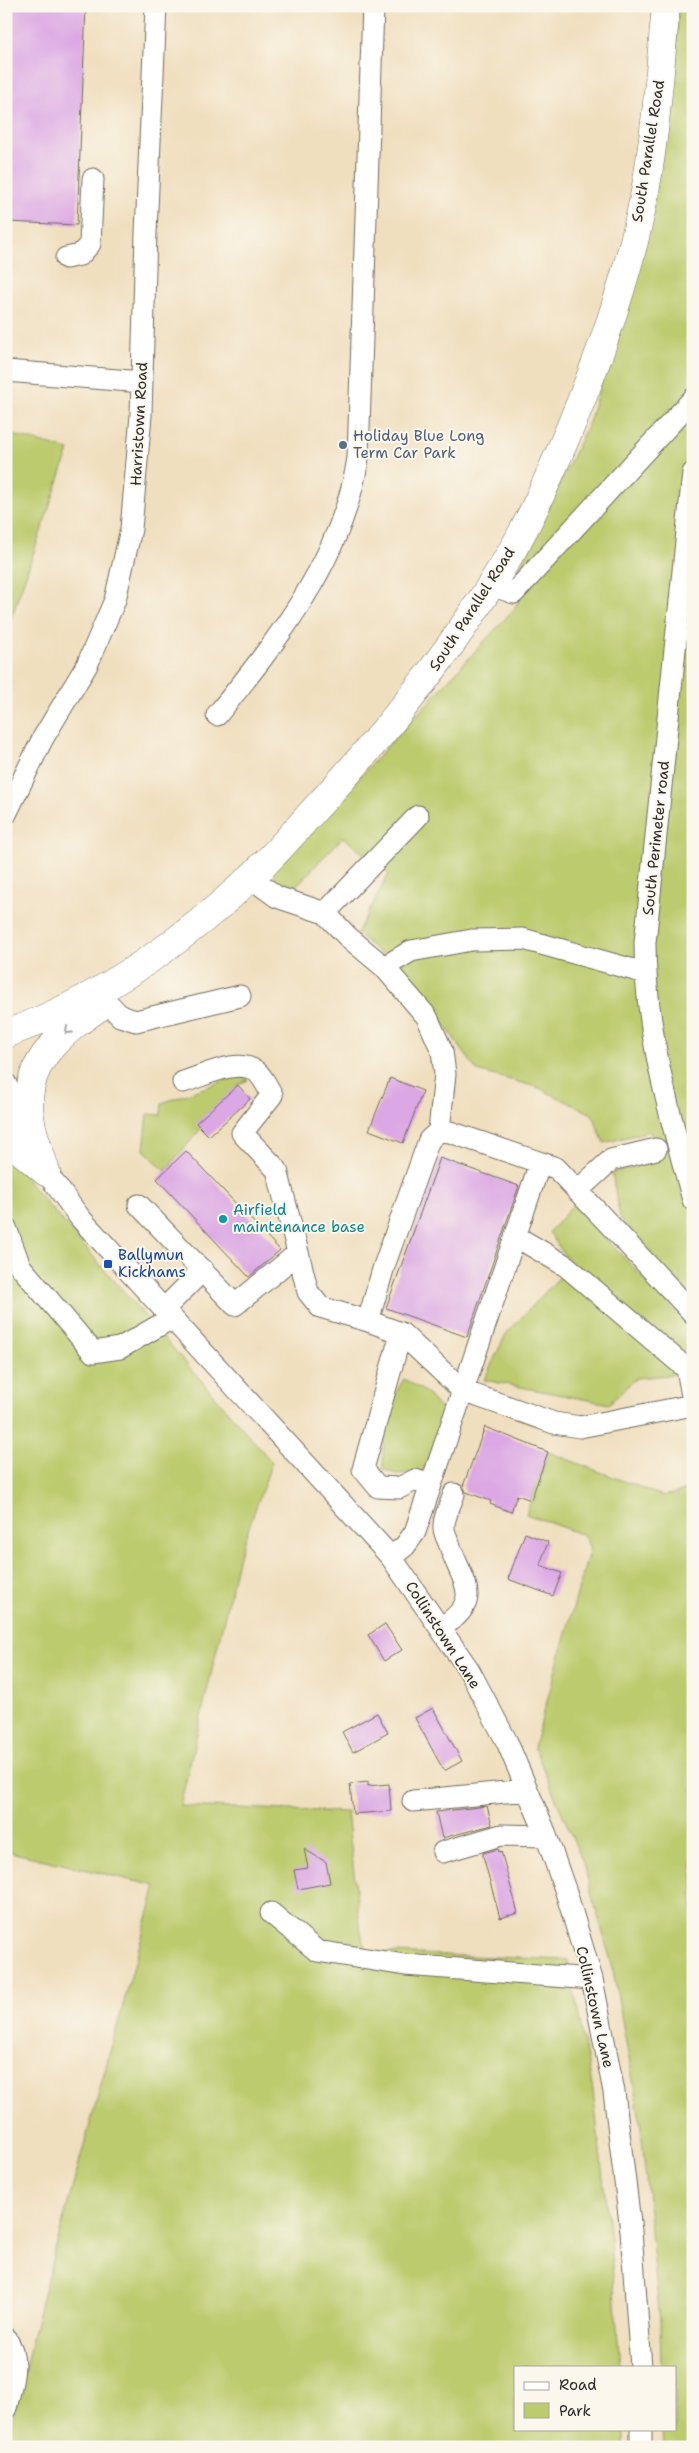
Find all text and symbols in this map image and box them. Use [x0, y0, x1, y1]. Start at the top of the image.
street label: South Parallel Road [627, 78, 669, 223]
street label: Harristown Road [126, 361, 152, 487]
place label: Holiday Blue Long Term Car Park [353, 426, 484, 463]
marker: Holiday Blue Long Term Car Park [337, 439, 349, 451]
street label: South Parallel Road [425, 543, 520, 675]
street label: South Perimeter road [638, 759, 674, 916]
one-way arrow [65, 1025, 74, 1034]
place label: Airfield maintenance base [233, 1200, 365, 1237]
marker: Airfield maintenance base [217, 1213, 229, 1225]
place label: Ballymun Kickhams [118, 1245, 186, 1282]
marker: Ballymun Kickhams [102, 1258, 114, 1270]
street label: Collinstown Lane [401, 1577, 485, 1693]
street label: Collinstown Lane [571, 1944, 619, 2070]
legend [514, 2366, 676, 2430]
text: Road [559, 2375, 597, 2395]
text: Park [559, 2401, 591, 2421]

